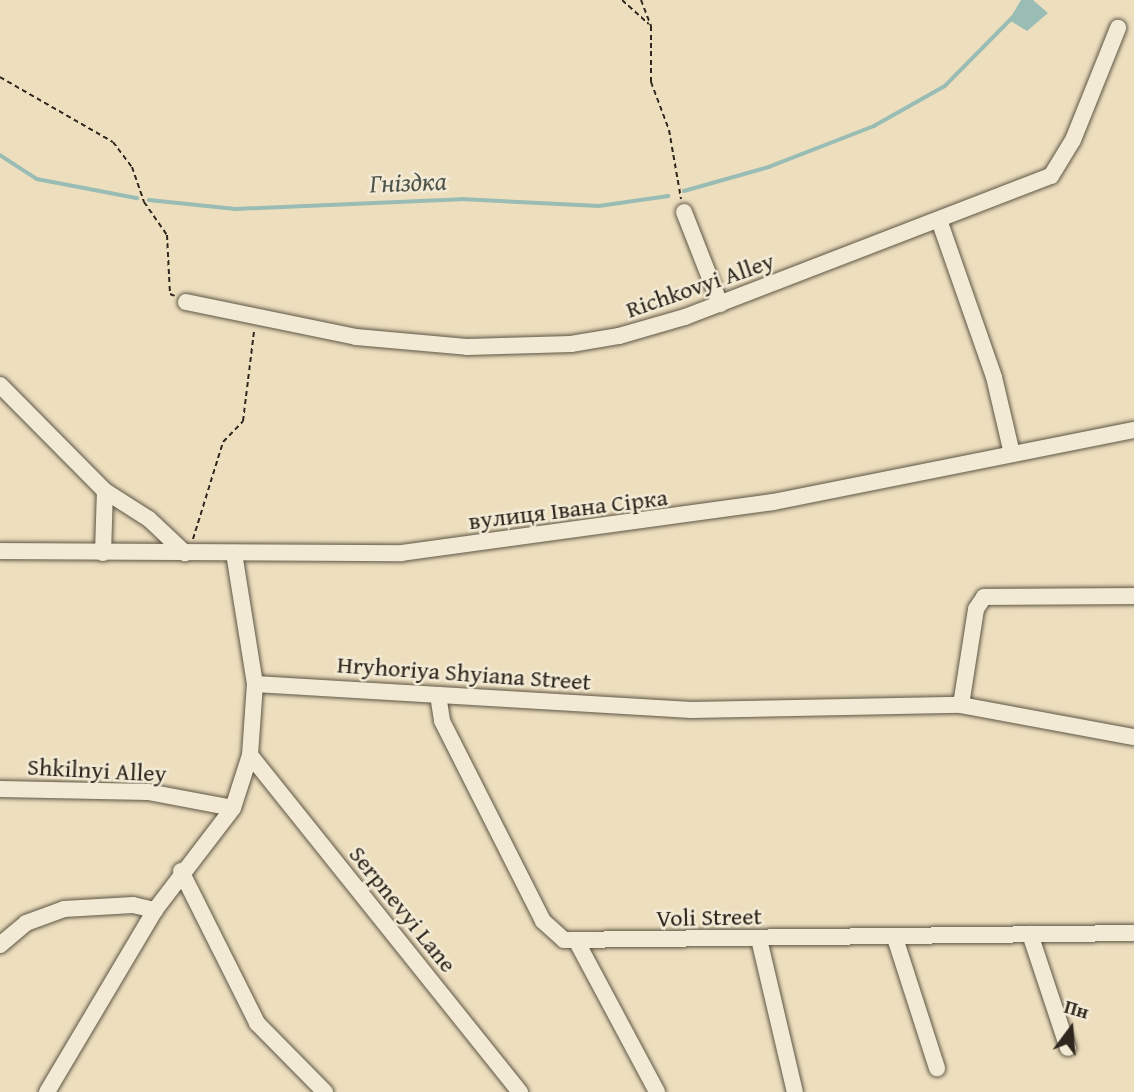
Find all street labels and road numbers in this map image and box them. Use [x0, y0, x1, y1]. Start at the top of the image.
street label: Richkovyi Alley [622, 246, 778, 324]
street label: вулиця Івана Сірка [467, 482, 669, 536]
street label: Hryhoriya Shyiana Street [336, 650, 592, 696]
street label: Shkilnyi Alley [27, 752, 167, 788]
street label: Serpnevyi Lane [343, 840, 463, 978]
street label: Voli Street [656, 902, 762, 932]

